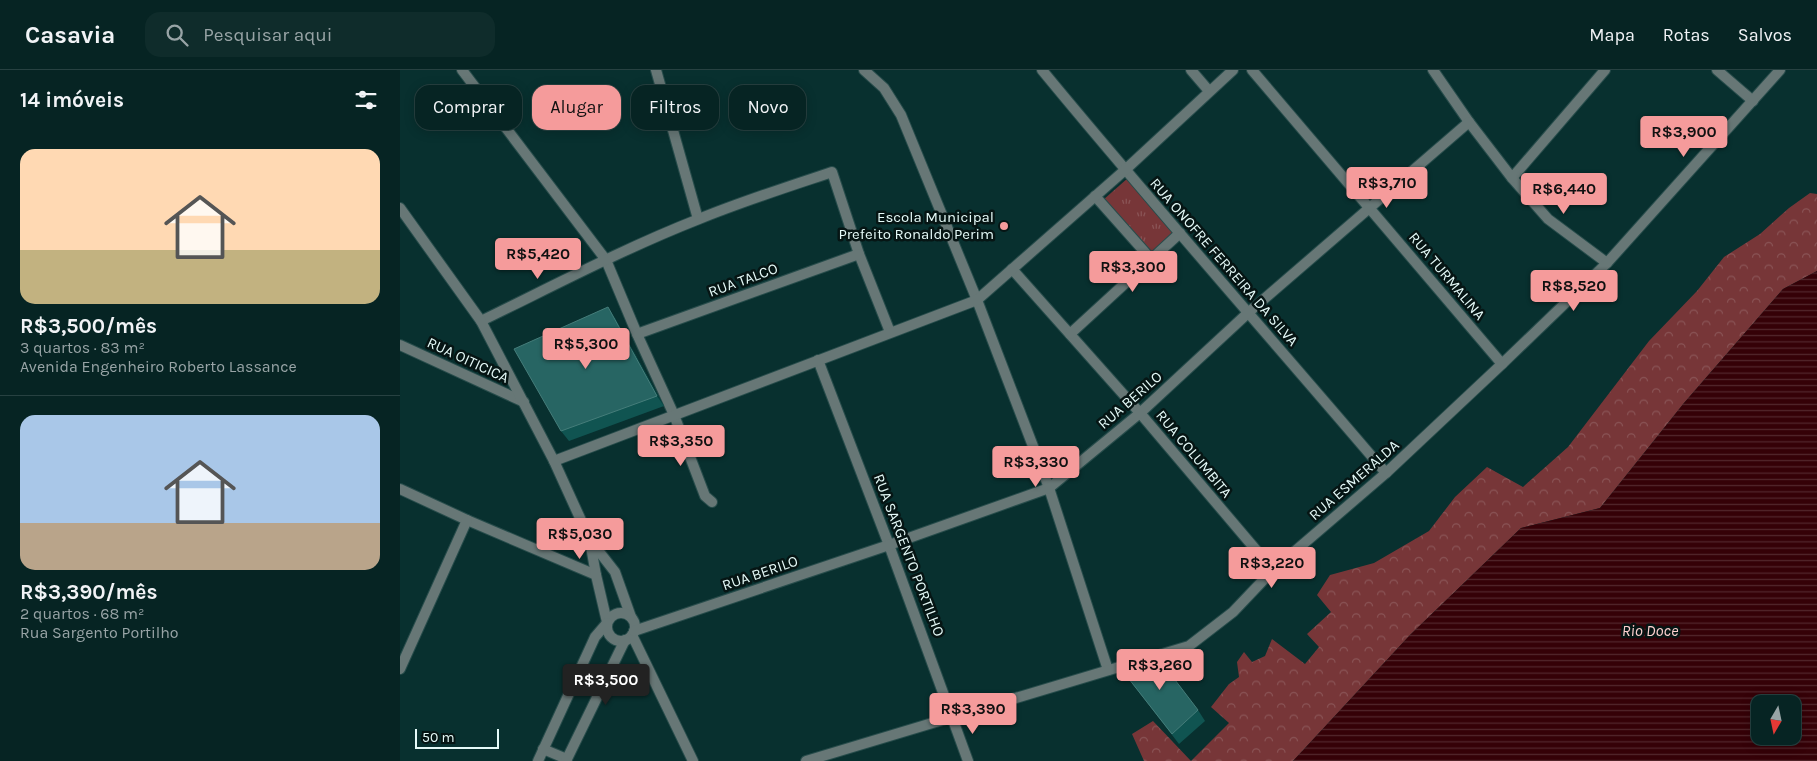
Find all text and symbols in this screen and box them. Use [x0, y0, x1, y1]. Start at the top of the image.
search box [145, 12, 495, 57]
text: Casavia [25, 21, 115, 49]
icon: search [163, 21, 191, 49]
text: Pesquisar aqui [203, 24, 332, 46]
text: Mapa [1589, 24, 1635, 46]
text: Rotas [1663, 24, 1710, 46]
text: Salvos [1738, 24, 1792, 46]
chip: Comprar [415, 85, 522, 130]
chip: Alugar [532, 85, 621, 130]
chip: Filtros [631, 85, 719, 130]
chip: Novo [729, 85, 806, 130]
icon: filters [352, 86, 380, 114]
text: 14 imóveis [20, 88, 124, 112]
pin: R$3,900 [1638, 116, 1730, 158]
text: R$3,900 [1651, 122, 1717, 141]
pin: R$3,710 [1341, 166, 1433, 209]
pin: R$6,440 [1518, 172, 1610, 215]
text: R$3,710 [1357, 173, 1417, 192]
street label: RUA ONOFRE FERREIRA DA SILVA [1146, 174, 1302, 350]
text: R$6,440 [1532, 179, 1596, 198]
icon: home [155, 182, 245, 272]
place label: Escola Municipal Prefeito Ronaldo Perim [838, 208, 994, 243]
marker: Escola Municipal Prefeito Ronaldo Perim [998, 220, 1010, 232]
street label: RUA TURMALINA [1405, 228, 1489, 324]
pin: R$5,420 [492, 238, 584, 280]
text: R$5,420 [506, 244, 570, 263]
pin: R$3,300 [1087, 250, 1179, 293]
text: R$3,300 [1100, 257, 1166, 276]
street label: RUA TALCO [706, 259, 780, 301]
pin: R$8,520 [1528, 270, 1620, 312]
text: R$8,520 [1542, 276, 1606, 295]
text: R$3,500/mês [20, 314, 157, 338]
pin: R$5,300 [540, 328, 632, 370]
street label: RUA OITICICA [424, 333, 512, 387]
text: R$5,300 [554, 334, 618, 353]
text: 3 quartos · 83 m² [20, 338, 145, 357]
text: Avenida Engenheiro Roberto Lassance [20, 357, 297, 376]
street label: RUA BERILO [1094, 367, 1166, 433]
street label: RUA COLUMBITA [1152, 407, 1236, 502]
pin: R$3,350 [635, 424, 727, 467]
text: R$3,350 [649, 431, 713, 450]
street label: RUA ESMERALDA [1305, 436, 1403, 524]
pin: R$3,330 [990, 446, 1082, 488]
icon: home [155, 447, 245, 537]
text: R$3,330 [1003, 452, 1069, 471]
street label: RUA SARGENTO PORTILHO [870, 471, 948, 639]
pin: R$5,030 [534, 518, 626, 560]
text: R$5,030 [548, 524, 612, 543]
pin: R$3,220 [1226, 546, 1318, 589]
street label: RUA BERILO [720, 552, 800, 594]
text: R$3,220 [1240, 553, 1304, 572]
text: R$3,390/mês [20, 580, 158, 604]
text: 2 quartos · 68 m² [20, 604, 145, 623]
water label: Rio Doce [1622, 621, 1679, 640]
text: Rua Sargento Portilho [20, 623, 179, 642]
pin: R$3,260 [1114, 648, 1206, 691]
text: R$3,260 [1128, 655, 1192, 674]
pin: R$3,500 [560, 664, 652, 706]
text: R$3,500 [574, 670, 638, 689]
pin: R$3,390 [927, 692, 1019, 735]
north arrow [1751, 695, 1801, 745]
map controls [1751, 695, 1801, 745]
text: R$3,390 [940, 699, 1006, 718]
scale bar [415, 726, 499, 749]
text: 50 m [422, 729, 455, 746]

